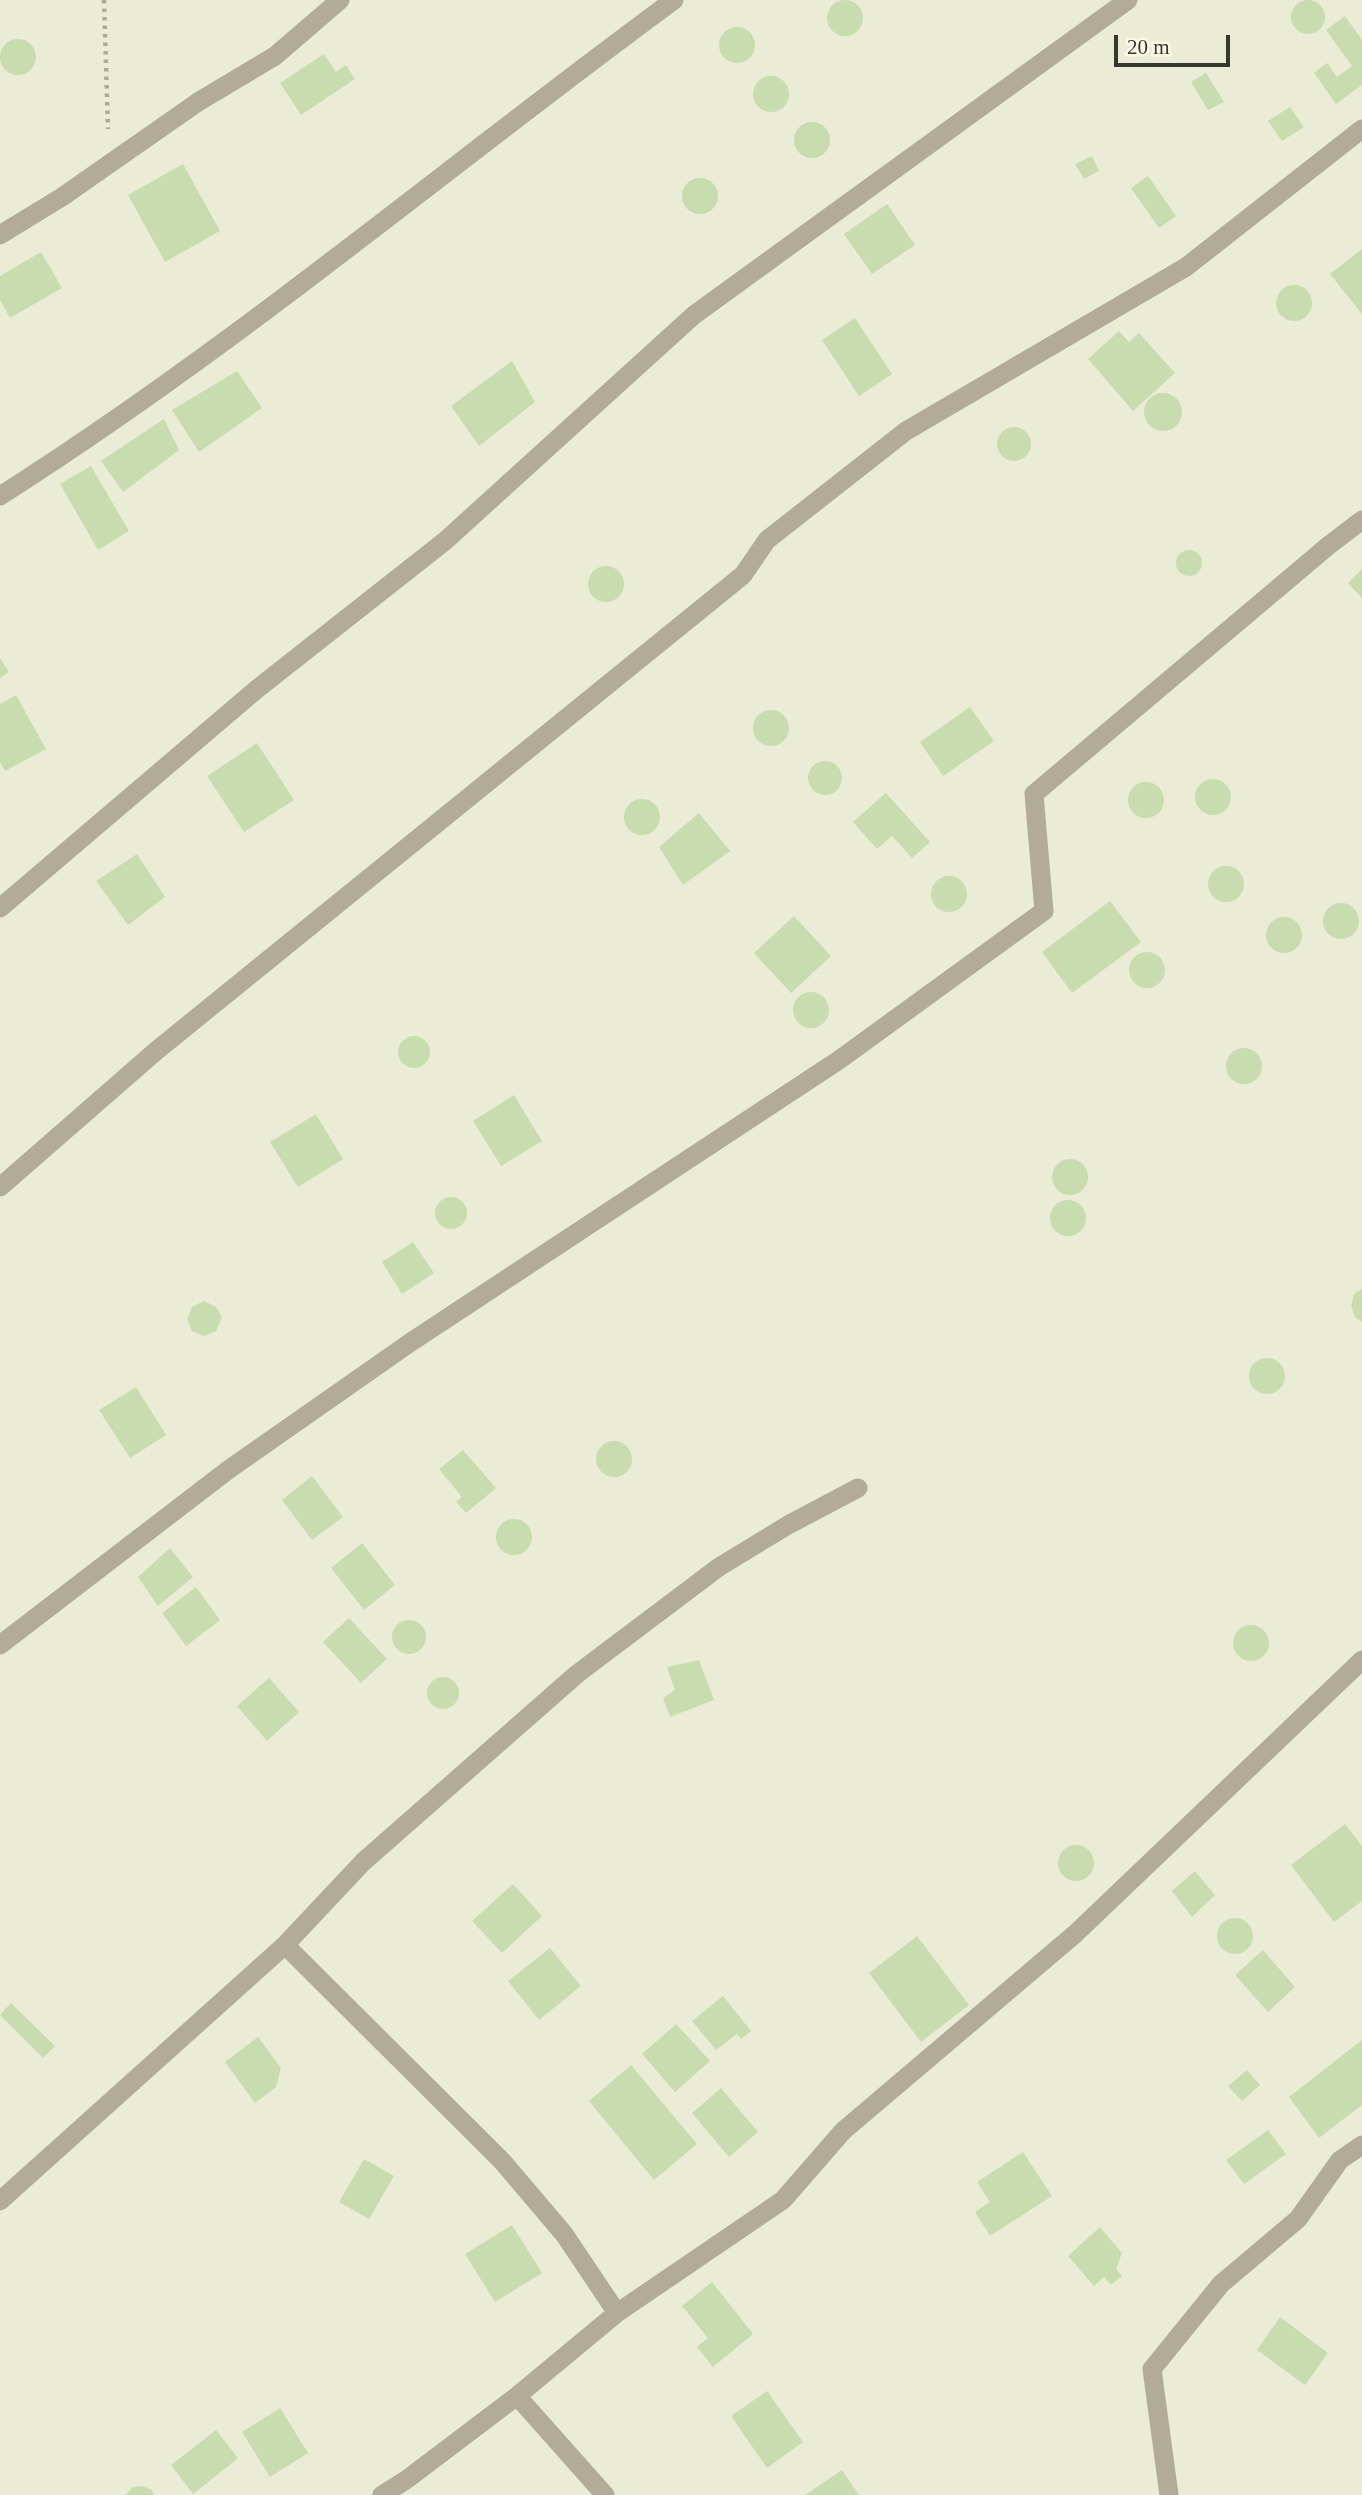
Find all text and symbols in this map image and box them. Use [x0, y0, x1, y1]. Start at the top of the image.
scale bar [1117, 21, 1232, 65]
text: 20 m [1127, 35, 1170, 59]

